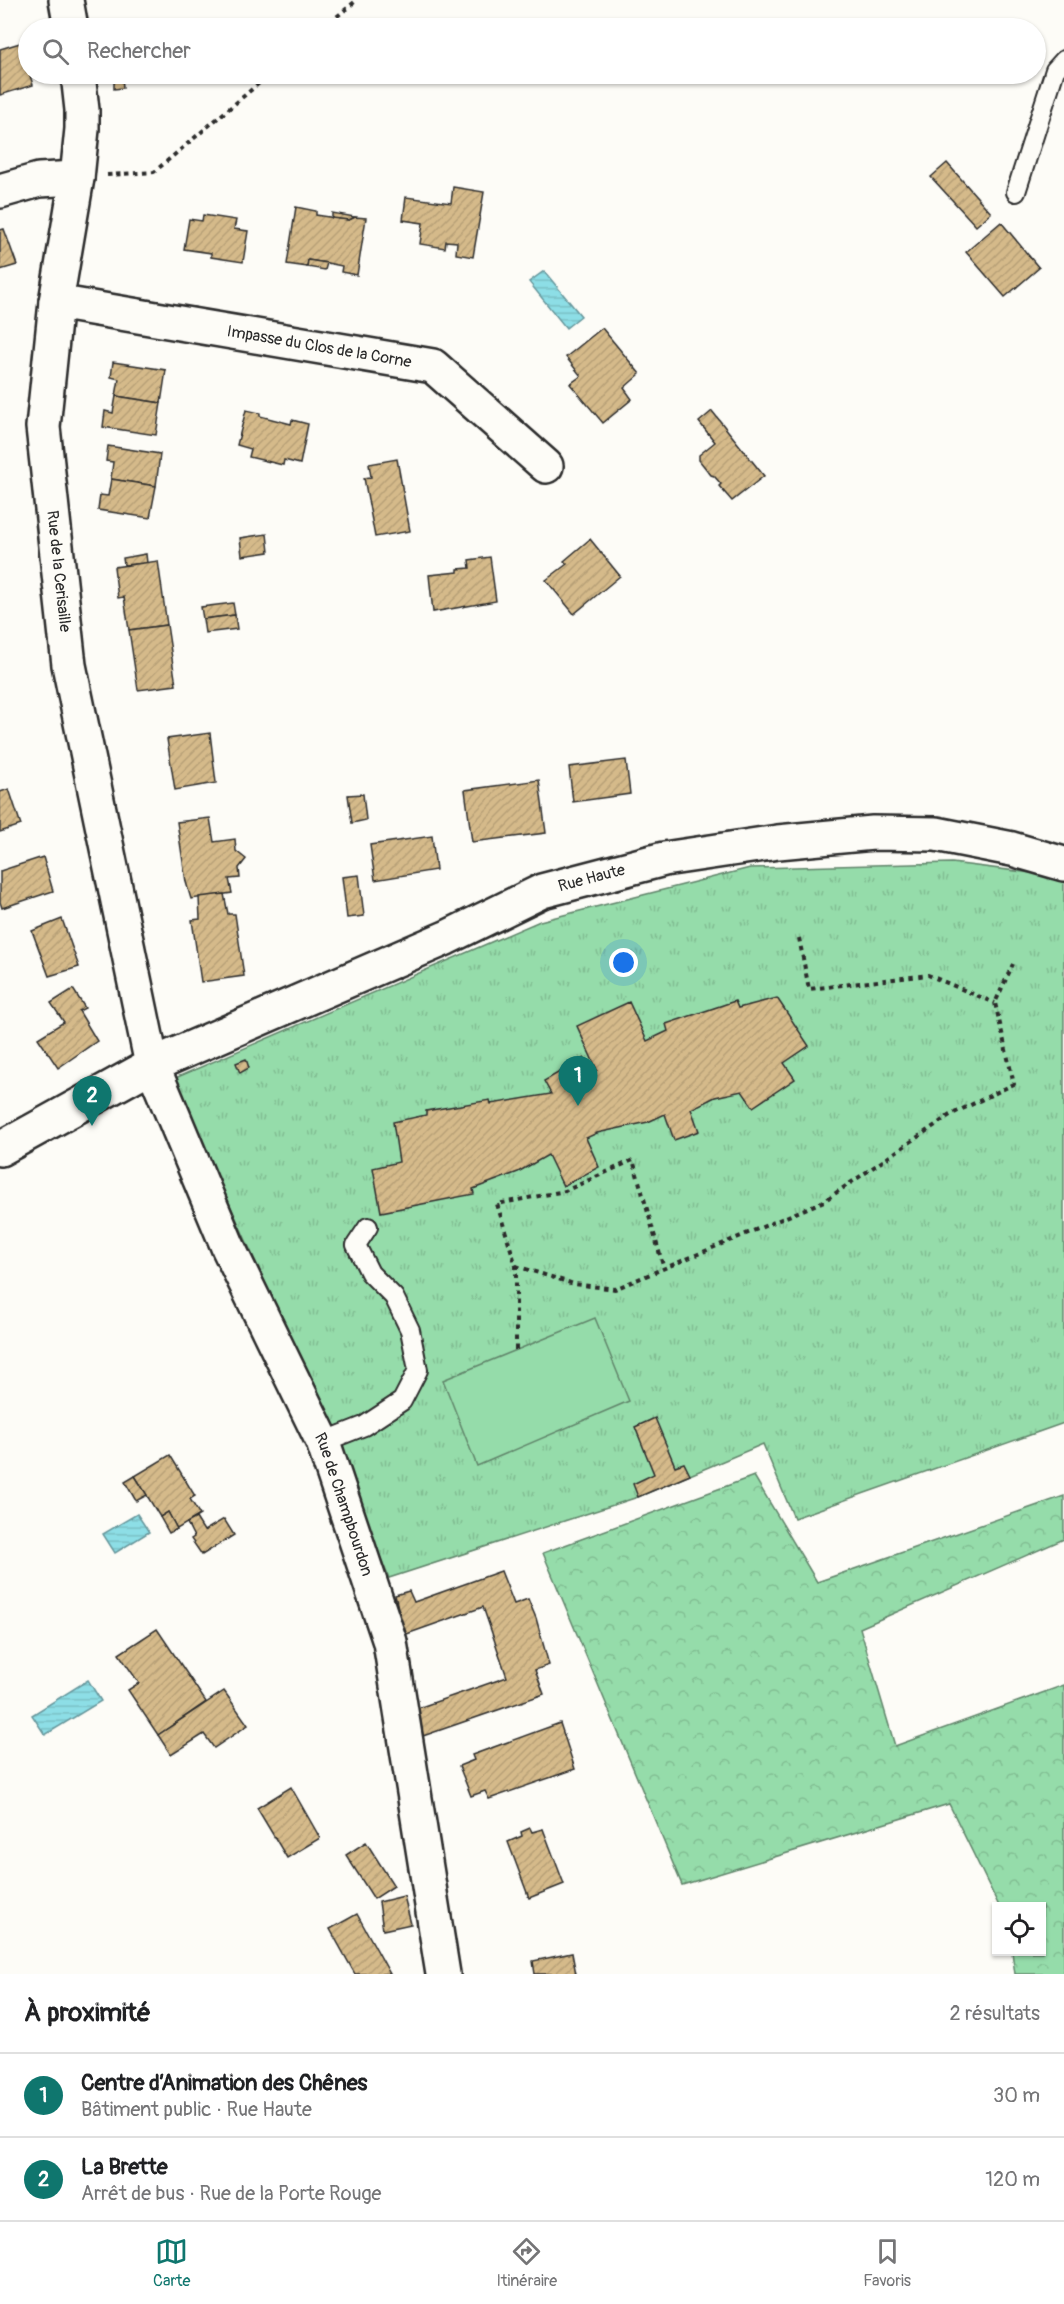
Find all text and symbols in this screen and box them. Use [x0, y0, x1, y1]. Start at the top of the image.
search box [18, 18, 1046, 84]
icon: search [39, 35, 72, 68]
text: Rechercher [87, 37, 191, 65]
street label: Impasse du Clos de la Corne [225, 321, 413, 372]
street label: Rue de la Cerisaille [42, 509, 75, 633]
street label: Rue Haute [556, 860, 627, 896]
your location [609, 948, 638, 977]
pin: 1 [558, 1056, 598, 1106]
pin: 2 [72, 1076, 112, 1126]
street label: Rue de Champbourdon [310, 1430, 377, 1579]
map controls [992, 1902, 1046, 1956]
button: locate [992, 1902, 1046, 1956]
text: À proximité [24, 1997, 151, 2029]
text: 2 résultats [950, 2001, 1040, 2026]
text: Centre d’Animation des Chênes [81, 2069, 367, 2097]
text: 1 [40, 2083, 47, 2108]
text: 30 m [993, 2083, 1040, 2108]
text: Bâtiment public · Rue Haute [81, 2097, 312, 2122]
text: La Brette [81, 2153, 168, 2181]
text: 2 [38, 2167, 49, 2192]
text: 120 m [985, 2167, 1040, 2192]
text: Arrêt de bus · Rue de la Porte Rouge [81, 2181, 381, 2206]
tab: Carte [153, 2235, 190, 2291]
tab: Itinéraire [497, 2235, 557, 2291]
tab: Favoris [863, 2235, 911, 2291]

